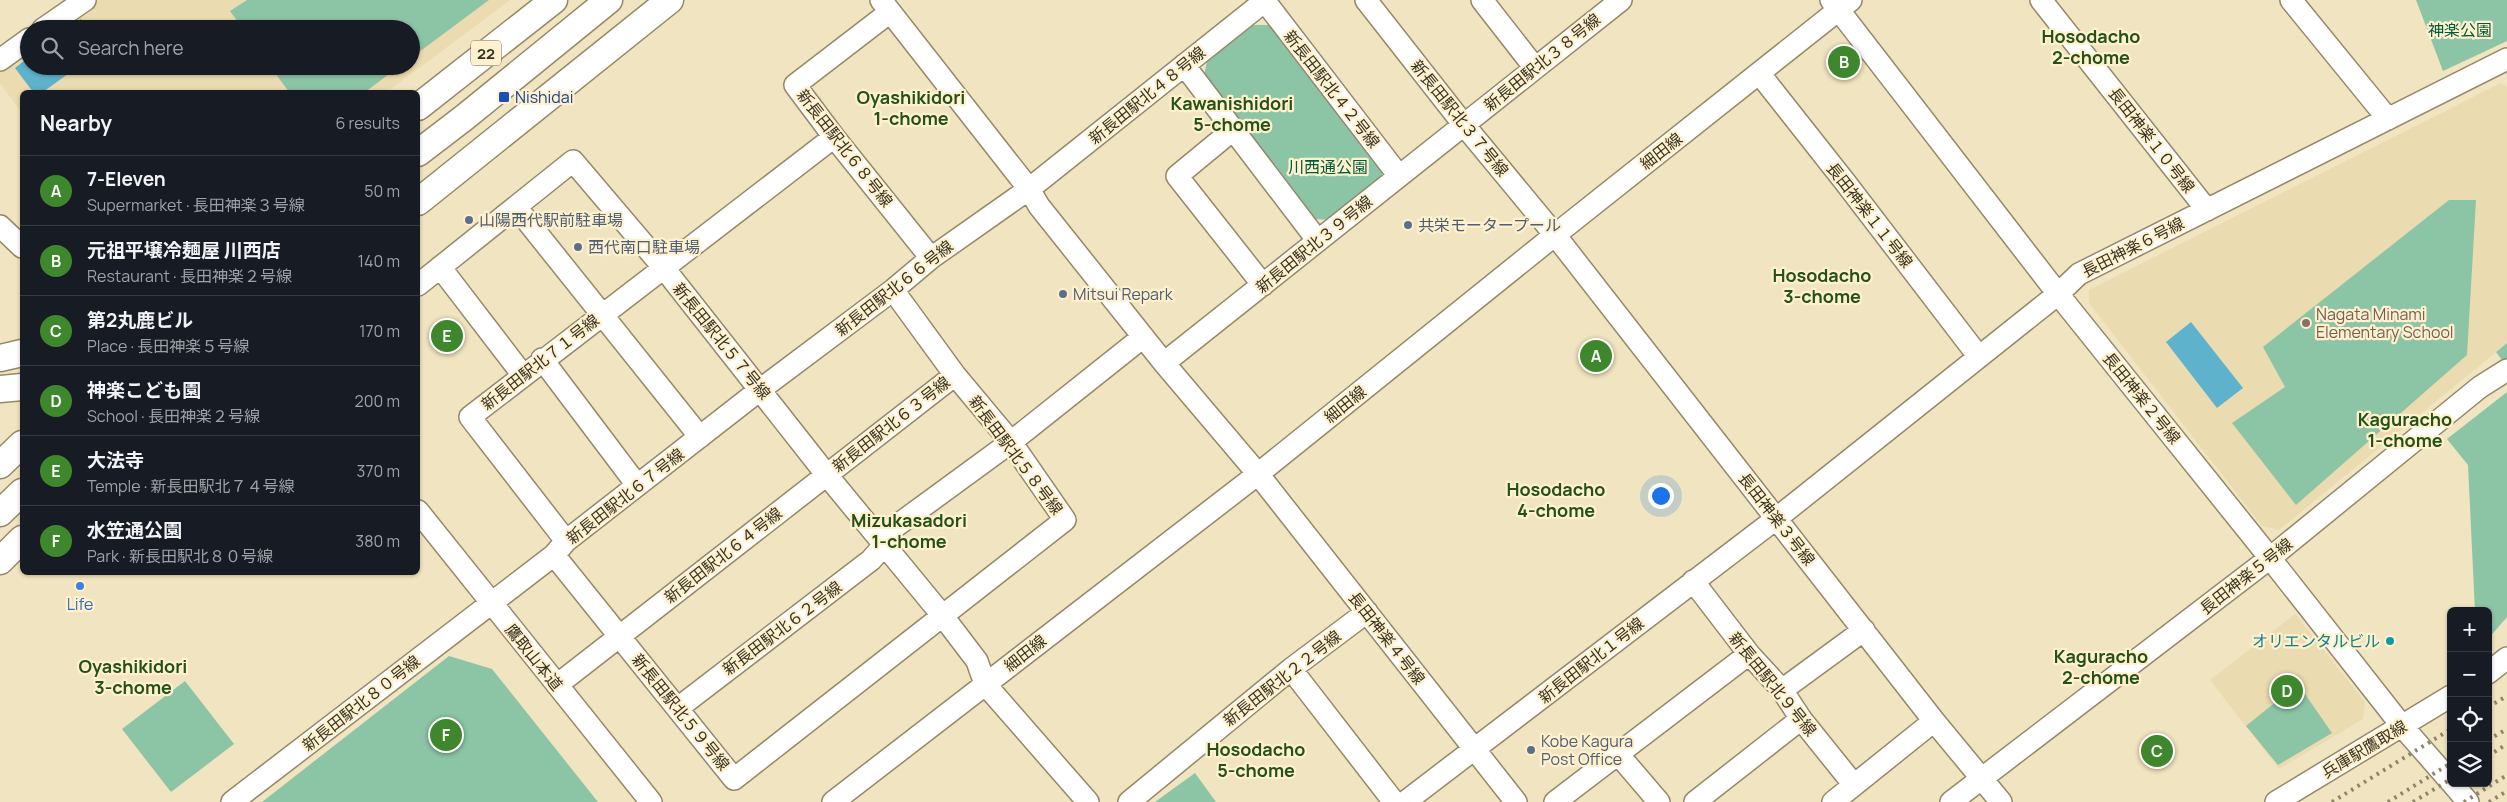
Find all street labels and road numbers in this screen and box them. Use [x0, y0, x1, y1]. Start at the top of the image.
street label: 新長田駅北３８号線 [1479, 8, 1605, 116]
street label: 新長田駅北４２号線 [1279, 25, 1385, 153]
road number: 22 [471, 40, 501, 66]
street label: 新長田駅北４８号線 [1084, 41, 1210, 149]
street label: 新長田駅北３７号線 [1406, 55, 1514, 181]
street label: 長田神楽１０号線 [2104, 83, 2200, 197]
street label: 新長田駅北６８号線 [792, 84, 898, 212]
street label: 細田線 [1635, 128, 1687, 174]
street label: 長田神楽１１号線 [1822, 158, 1918, 272]
street label: 新長田駅北３９号線 [1251, 190, 1377, 298]
street label: 長田神楽６号線 [2078, 212, 2188, 282]
street label: 新長田駅北６６号線 [830, 235, 958, 341]
street label: 新長田駅北５７号線 [668, 278, 776, 404]
street label: 新長田駅北７１号線 [476, 309, 604, 415]
street label: 長田神楽２号線 [2098, 348, 2186, 448]
street label: 新長田駅北６３号線 [827, 371, 955, 477]
street label: 細田線 [1319, 380, 1371, 428]
street label: 新長田駅北５８号線 [964, 391, 1068, 519]
street label: 新長田駅北６７号線 [561, 443, 689, 549]
street label: 長田神楽３号線 [1734, 468, 1820, 570]
street label: 新長田駅北６４号線 [659, 502, 787, 608]
street label: 長田神楽５号線 [2195, 533, 2297, 619]
street label: 新長田駅北６２号線 [718, 576, 846, 680]
street label: 長田神楽４号線 [1344, 587, 1430, 689]
street label: 新長田駅北１号線 [1534, 612, 1648, 708]
street label: 鷹取山本道 [500, 619, 568, 695]
street label: 新長田駅北２２号線 [1218, 625, 1346, 731]
street label: 新長田駅北９号線 [1724, 627, 1822, 741]
street label: 細田線 [999, 630, 1051, 676]
street label: 新長田駅北５９号線 [627, 649, 735, 775]
street label: 新長田駅北８０号線 [297, 650, 425, 756]
street label: 兵庫駅鷹取線 [2317, 715, 2411, 783]

